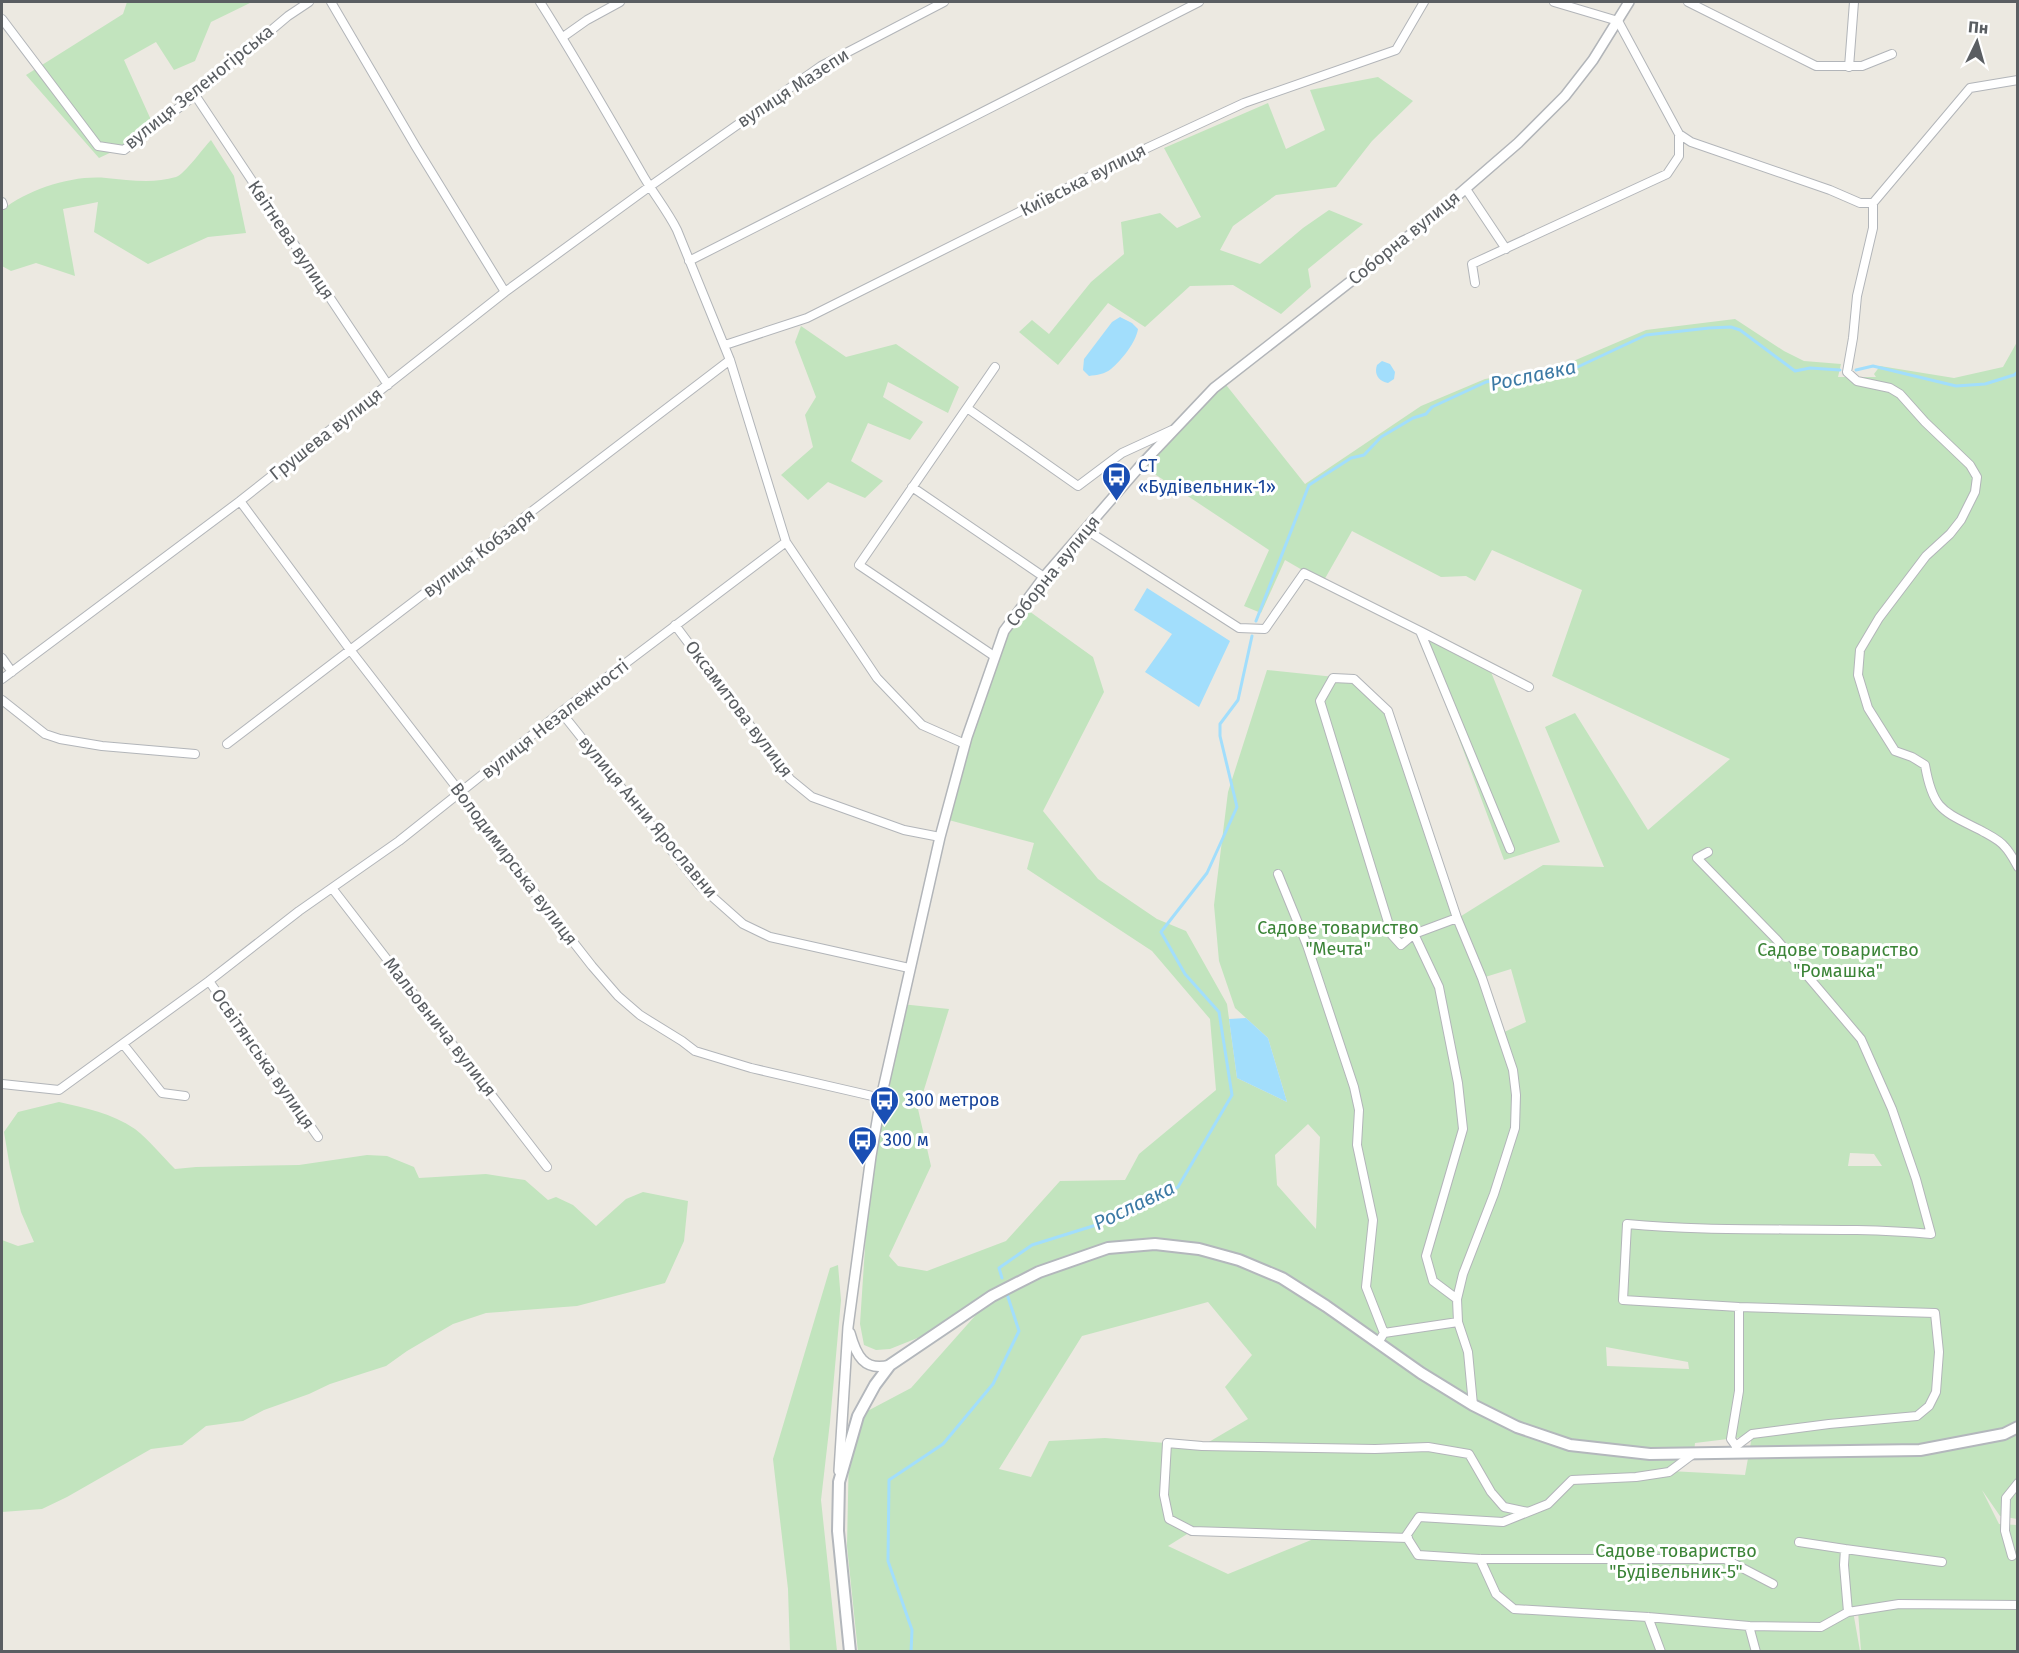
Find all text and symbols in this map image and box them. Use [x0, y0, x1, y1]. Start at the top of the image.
north arrow [1947, 12, 2007, 72]
text: Пн [1967, 17, 1989, 38]
street label: вулиця Зеленогірська [120, 20, 278, 154]
street label: вулиця Мазепи [733, 44, 853, 132]
street label: Київська вулиця [1016, 139, 1150, 221]
street label: Квітнева вулиця [243, 176, 339, 304]
street label: Соборна вулиця [1344, 186, 1464, 290]
water label: Рославка [1488, 354, 1578, 396]
street label: Грушева вулиця [265, 383, 387, 485]
place label: СТ «Будівельник-1» [1138, 455, 1276, 498]
bus stop icon: СТ «Будівельник-1» [1101, 460, 1133, 502]
street label: вулиця Кобзаря [419, 504, 539, 602]
street label: Соборна вулиця [1001, 511, 1105, 631]
street label: Оксамитова вулиця [680, 636, 798, 782]
street label: вулиця Незалежності [477, 655, 633, 783]
street label: вулиця Анни Ярославни [574, 732, 722, 902]
street label: Володимирська вулиця [446, 778, 582, 950]
park label: Садове товариство "Мечта" [1257, 917, 1419, 960]
park label: Садове товариство "Ромашка" [1757, 939, 1919, 982]
street label: Мальовнича вулиця [379, 953, 501, 1101]
street label: Освітянська вулиця [206, 985, 320, 1133]
bus stop icon: 300 метров [868, 1084, 900, 1126]
place label: 300 метров [905, 1089, 1000, 1111]
bus stop icon: 300 м [846, 1124, 878, 1166]
place label: 300 м [883, 1129, 929, 1151]
water label: Рославка [1090, 1175, 1178, 1235]
park label: Садове товариство "Будівельник-5" [1595, 1540, 1757, 1583]

